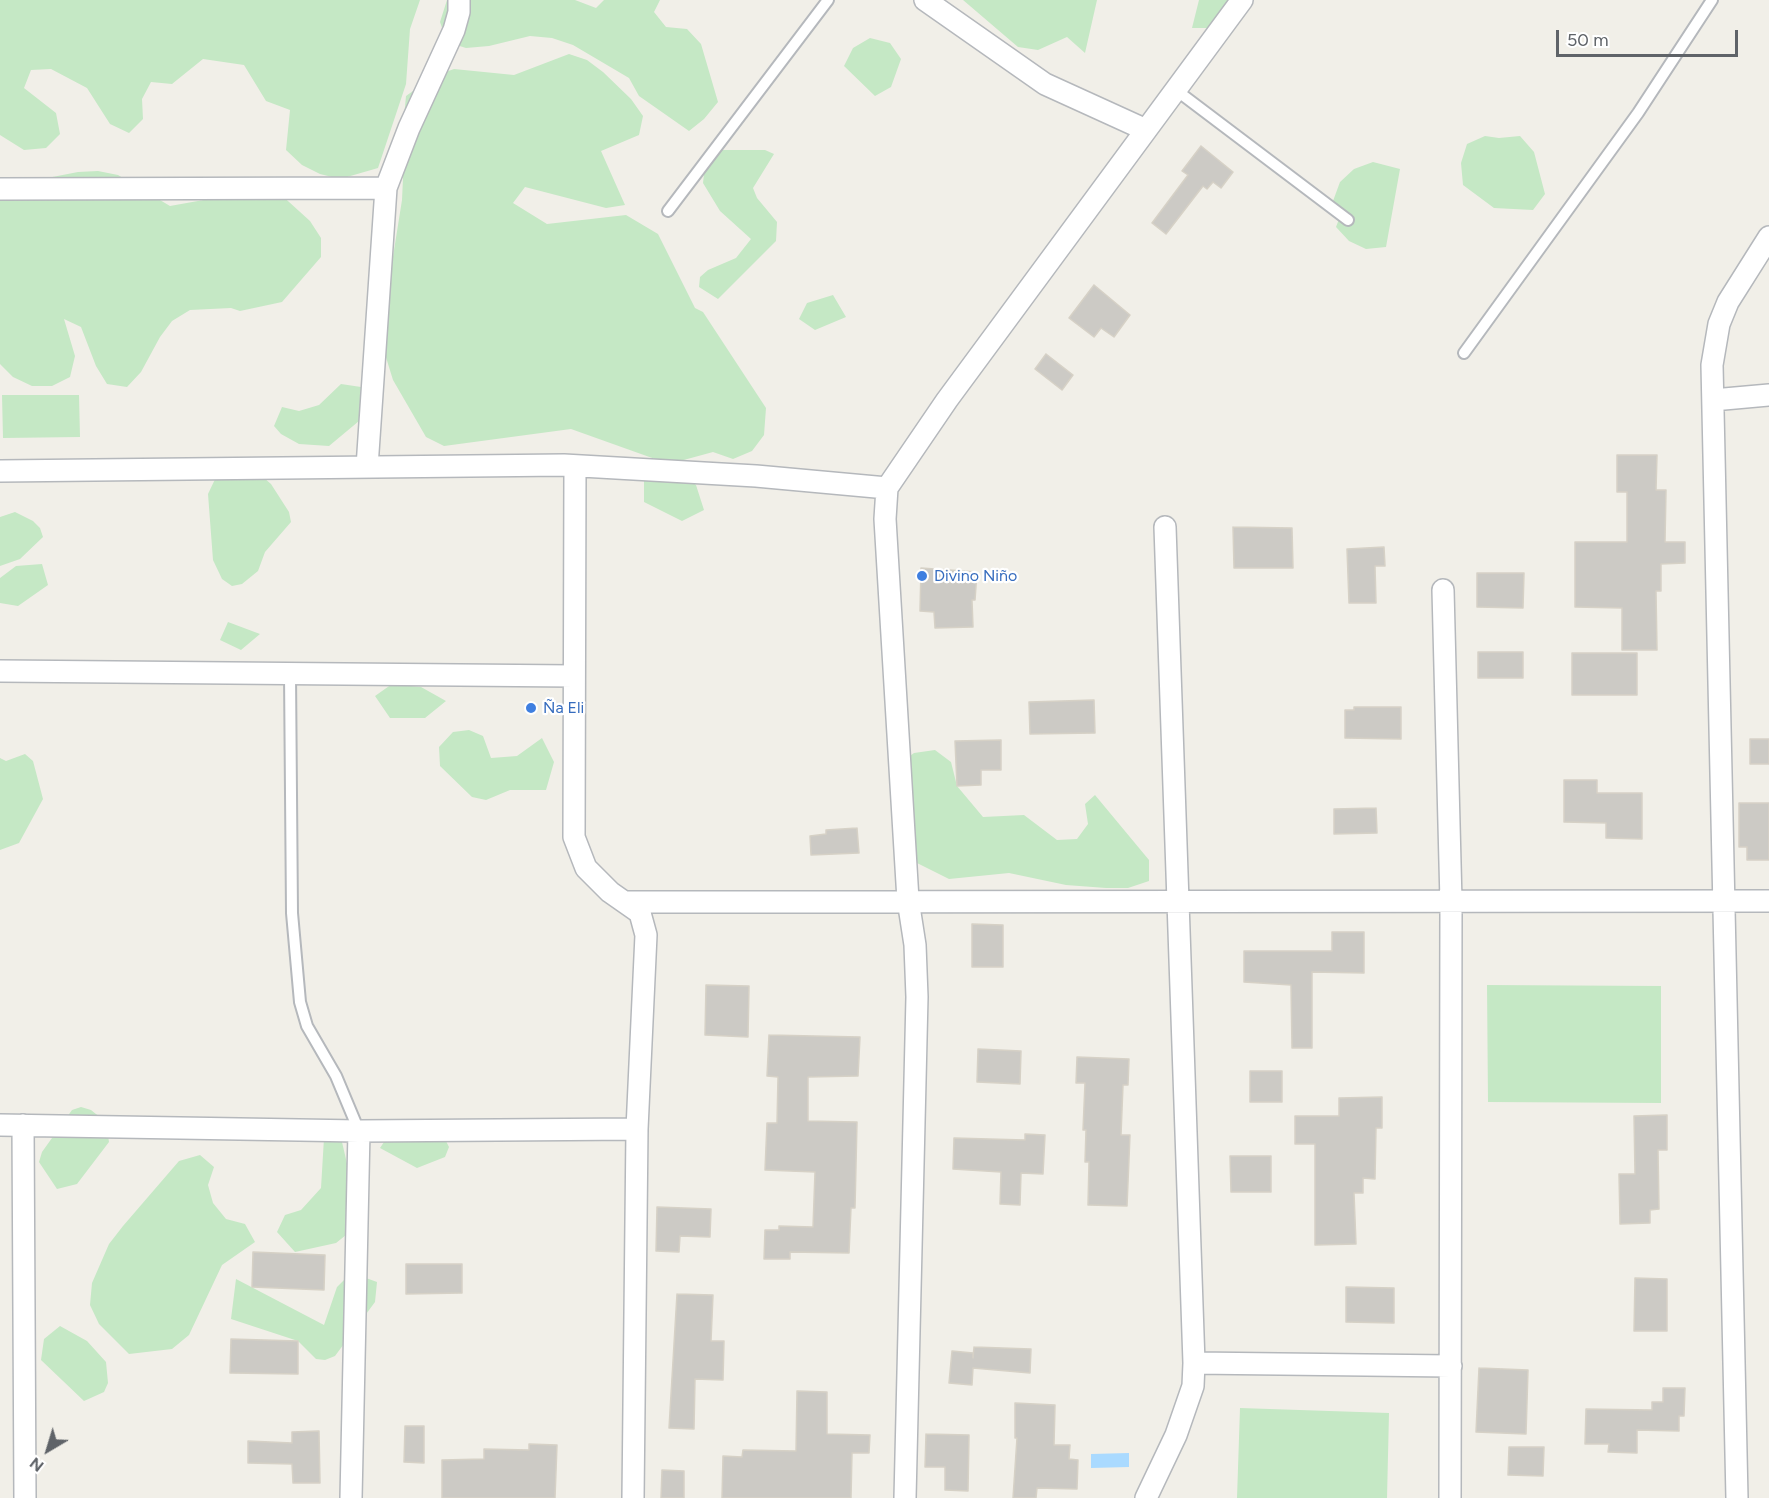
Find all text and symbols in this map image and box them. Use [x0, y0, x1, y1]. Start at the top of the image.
scale bar [1559, 18, 1740, 56]
text: 50 m [1567, 29, 1609, 51]
place label: Divino Niño [934, 566, 1017, 586]
marker: Divino Niño [915, 569, 929, 583]
place label: Ña Eli [543, 698, 584, 718]
marker: Ña Eli [524, 701, 538, 715]
north arrow [18, 1420, 78, 1480]
text: N [26, 1453, 47, 1476]

